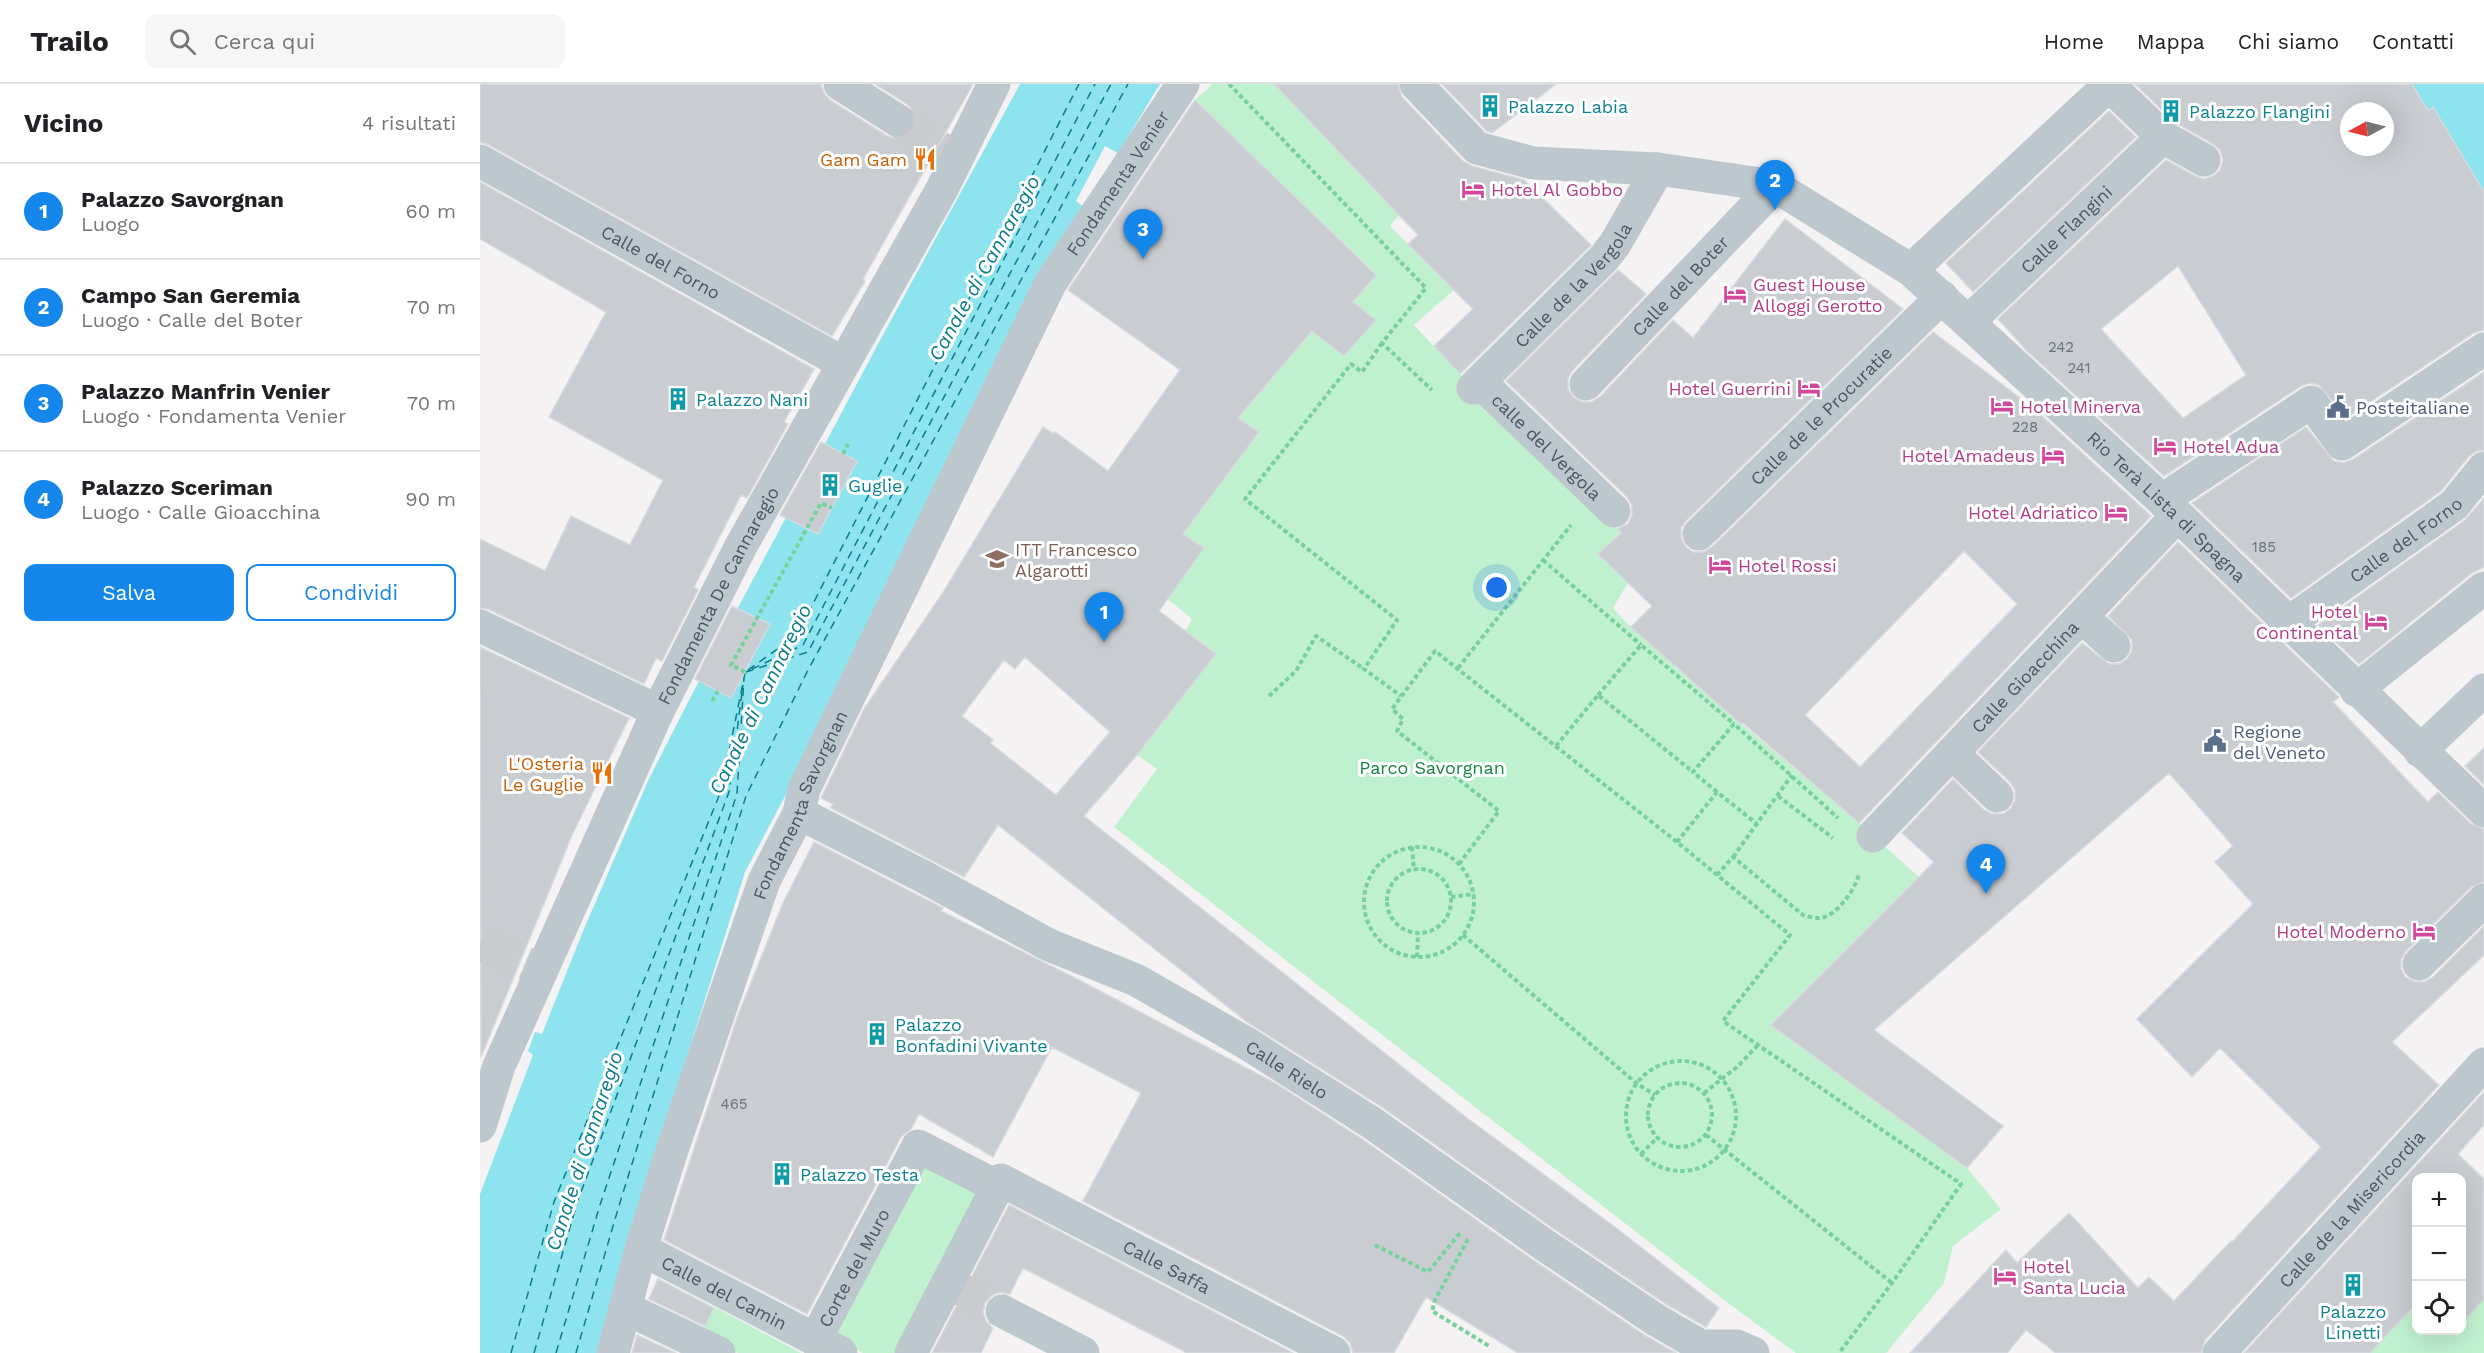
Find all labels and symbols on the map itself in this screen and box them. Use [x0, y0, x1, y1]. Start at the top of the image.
building icon: Palazzo Labia [1477, 93, 1503, 119]
place label: Palazzo Labia [1508, 96, 1628, 117]
building icon: Palazzo Flangini [2158, 98, 2184, 124]
place label: Palazzo Flangini [2189, 101, 2330, 122]
north arrow [2340, 102, 2394, 156]
street label: Fondamenta Venier [1061, 106, 1173, 259]
restaurant icon: Gam Gam [912, 146, 938, 172]
place label: Gam Gam [820, 149, 907, 170]
pin: 2 [1756, 160, 1794, 210]
water label: Canale di Cannaregio [923, 171, 1045, 365]
hotel icon: Hotel Al Gobbo [1460, 176, 1486, 202]
place label: Hotel Al Gobbo [1491, 179, 1623, 200]
street label: Calle Flangini [2016, 181, 2116, 277]
pin: 3 [1124, 210, 1162, 259]
street label: Calle de la Vergola [1510, 219, 1636, 351]
street label: Calle del Forno [598, 220, 724, 303]
street label: Calle del Boter [1627, 231, 1733, 340]
place label: Guest House Alloggi Gerotto [1753, 274, 1883, 316]
hotel icon: Guest House Alloggi Gerotto [1722, 281, 1748, 307]
house number: 242 [2048, 338, 2074, 356]
street label: Calle de le Procuratie [1745, 342, 1896, 489]
house number: 241 [2067, 359, 2091, 377]
hotel icon: Hotel Guerrini [1796, 375, 1822, 401]
place label: Hotel Guerrini [1668, 378, 1791, 399]
building icon: Palazzo Nani [665, 386, 691, 412]
place label: Palazzo Nani [696, 389, 808, 410]
street label: calle del Vergola [1488, 389, 1606, 504]
hotel icon: Hotel Minerva [1989, 393, 2015, 419]
public building icon: Posteitaliane [2325, 394, 2351, 420]
place label: Hotel Minerva [2020, 396, 2141, 417]
place label: Posteitaliane [2356, 397, 2470, 418]
house number: 228 [2012, 418, 2038, 436]
street label: Rio Terà Lista di Spagna [2083, 427, 2251, 586]
hotel icon: Hotel Adua [2152, 433, 2178, 459]
place label: Hotel Adua [2183, 436, 2279, 457]
hotel icon: Hotel Amadeus [2040, 442, 2066, 468]
place label: Hotel Amadeus [1902, 445, 2035, 466]
building icon: Guglie [817, 472, 843, 498]
place label: Guglie [848, 475, 902, 496]
street label: Fondamenta De Cannaregio [653, 483, 783, 708]
street label: Calle del Forno [2345, 493, 2466, 587]
hotel icon: Hotel Adriatico [2103, 499, 2129, 525]
place label: Hotel Adriatico [1968, 502, 2098, 523]
house number: 185 [2252, 538, 2276, 556]
place label: ITT Francesco Algarotti [1015, 539, 1137, 581]
school or university icon: ITT Francesco Algarotti [984, 546, 1010, 572]
hotel icon: Hotel Rossi [1707, 552, 1733, 578]
place label: Hotel Rossi [1738, 555, 1837, 576]
your location [1482, 573, 1511, 602]
pin: 1 [1084, 592, 1124, 642]
water label: Canale di Cannaregio [704, 600, 816, 798]
place label: Hotel Continental [2256, 601, 2358, 643]
hotel icon: Hotel Continental [2363, 608, 2389, 634]
street label: Calle Gioacchina [1966, 616, 2083, 737]
street label: Fondamenta Savorgnan [748, 707, 851, 902]
place label: Regione del Veneto [2233, 721, 2326, 763]
public building icon: Regione del Veneto [2202, 728, 2228, 754]
place label: L'Osteria Le Guglie [503, 753, 584, 795]
park label: Parco Savorgnan [1359, 757, 1505, 778]
restaurant icon: L'Osteria Le Guglie [589, 760, 615, 786]
pin: 4 [1966, 844, 2006, 894]
hotel icon: Hotel Moderno [2411, 918, 2437, 944]
place label: Hotel Moderno [2276, 921, 2406, 942]
place label: Palazzo Bonfadini Vivante [895, 1014, 1048, 1056]
building icon: Palazzo Bonfadini Vivante [864, 1021, 890, 1047]
street label: Calle Rielo [1242, 1035, 1332, 1103]
water label: Canale di Cannaregio [540, 1048, 628, 1254]
house number: 465 [720, 1095, 748, 1113]
street label: Calle de la Misericordia [2274, 1126, 2429, 1292]
building icon: Palazzo Testa [769, 1161, 795, 1187]
place label: Palazzo Testa [800, 1164, 919, 1185]
street label: Corte del Muro [813, 1205, 893, 1330]
street label: Calle Saffa [1120, 1235, 1214, 1298]
street label: Calle del Camin [658, 1251, 791, 1334]
place label: Hotel Santa Lucia [2023, 1256, 2126, 1298]
hotel icon: Hotel Santa Lucia [1992, 1263, 2018, 1289]
building icon: Palazzo Linetti [2340, 1272, 2366, 1298]
place label: Palazzo Linetti [2320, 1301, 2386, 1343]

